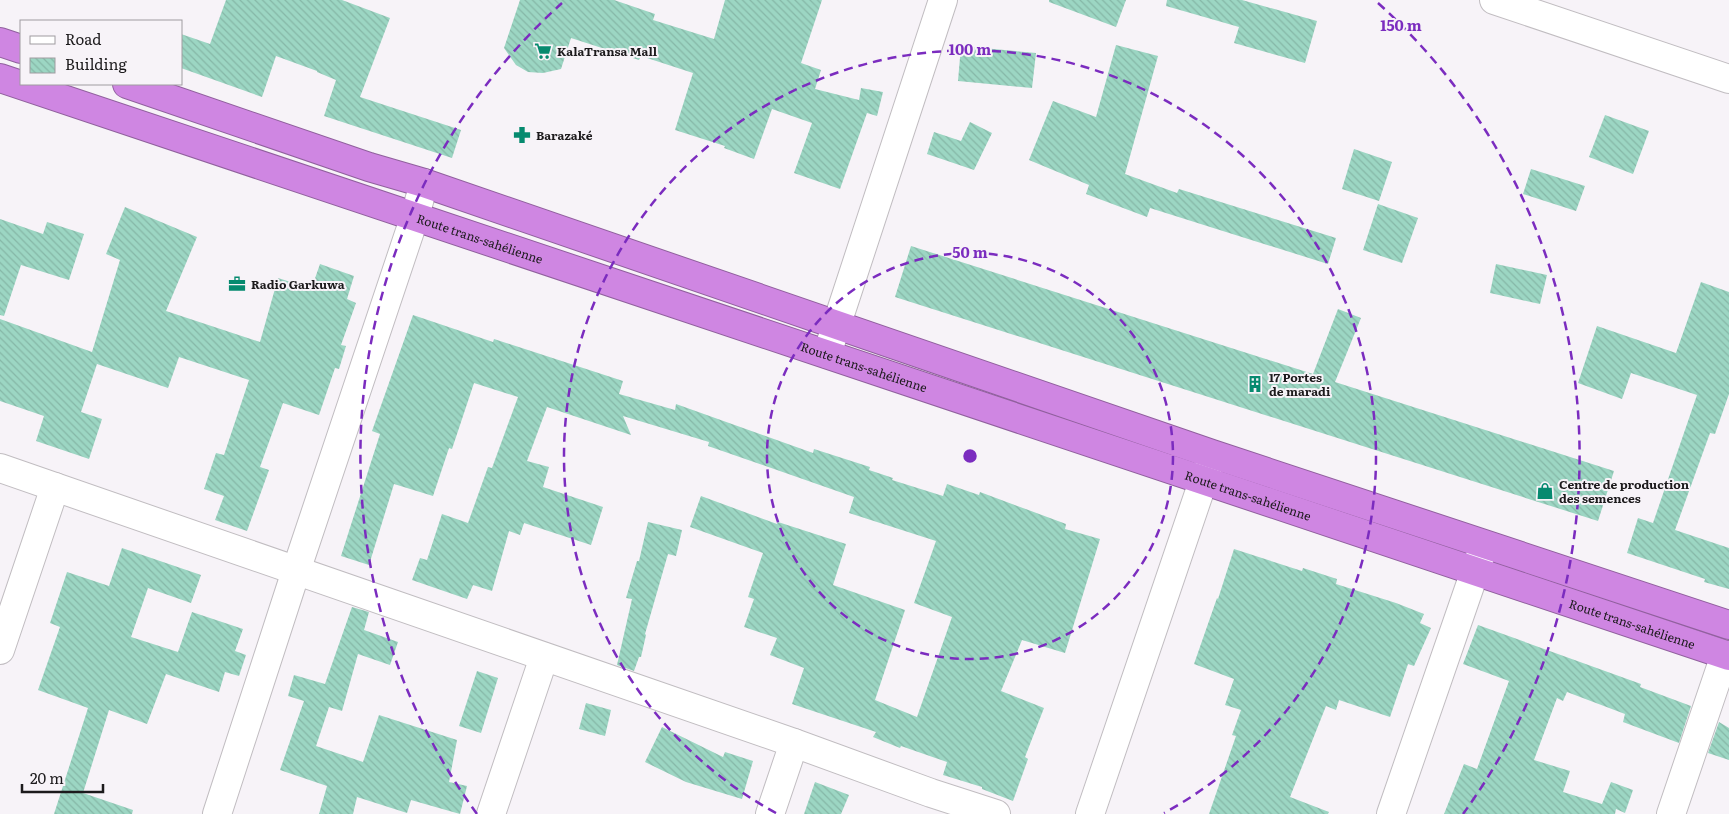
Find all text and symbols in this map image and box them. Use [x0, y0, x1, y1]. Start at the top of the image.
text: 150 m [1380, 13, 1422, 36]
legend [20, 20, 182, 85]
text: Road [65, 27, 101, 50]
text: 100 m [949, 37, 991, 60]
supermarket icon: KalaTransa Mall [533, 41, 553, 61]
place label: KalaTransa Mall [557, 42, 658, 60]
text: Building [65, 52, 127, 75]
pharmacy icon: Barazaké [512, 125, 532, 145]
place label: Barazaké [536, 126, 593, 144]
street label: Route trans-sahélienne [414, 209, 545, 268]
text: 50 m [952, 240, 988, 263]
office icon: Radio Garkuwa [227, 274, 247, 294]
place label: Radio Garkuwa [251, 275, 345, 293]
street label: Route trans-sahélienne [798, 337, 930, 396]
place label: 17 Portes de maradi [1269, 368, 1331, 400]
building icon: 17 Portes de maradi [1245, 374, 1265, 394]
centre of rings [961, 447, 979, 465]
street label: Route trans-sahélienne [1183, 466, 1314, 525]
place label: Centre de production des semences [1559, 475, 1690, 507]
shop icon: Centre de production des semences [1535, 481, 1555, 501]
street label: Route trans-sahélienne [1567, 594, 1698, 653]
scale bar [22, 762, 104, 794]
text: 20 m [30, 766, 64, 789]

